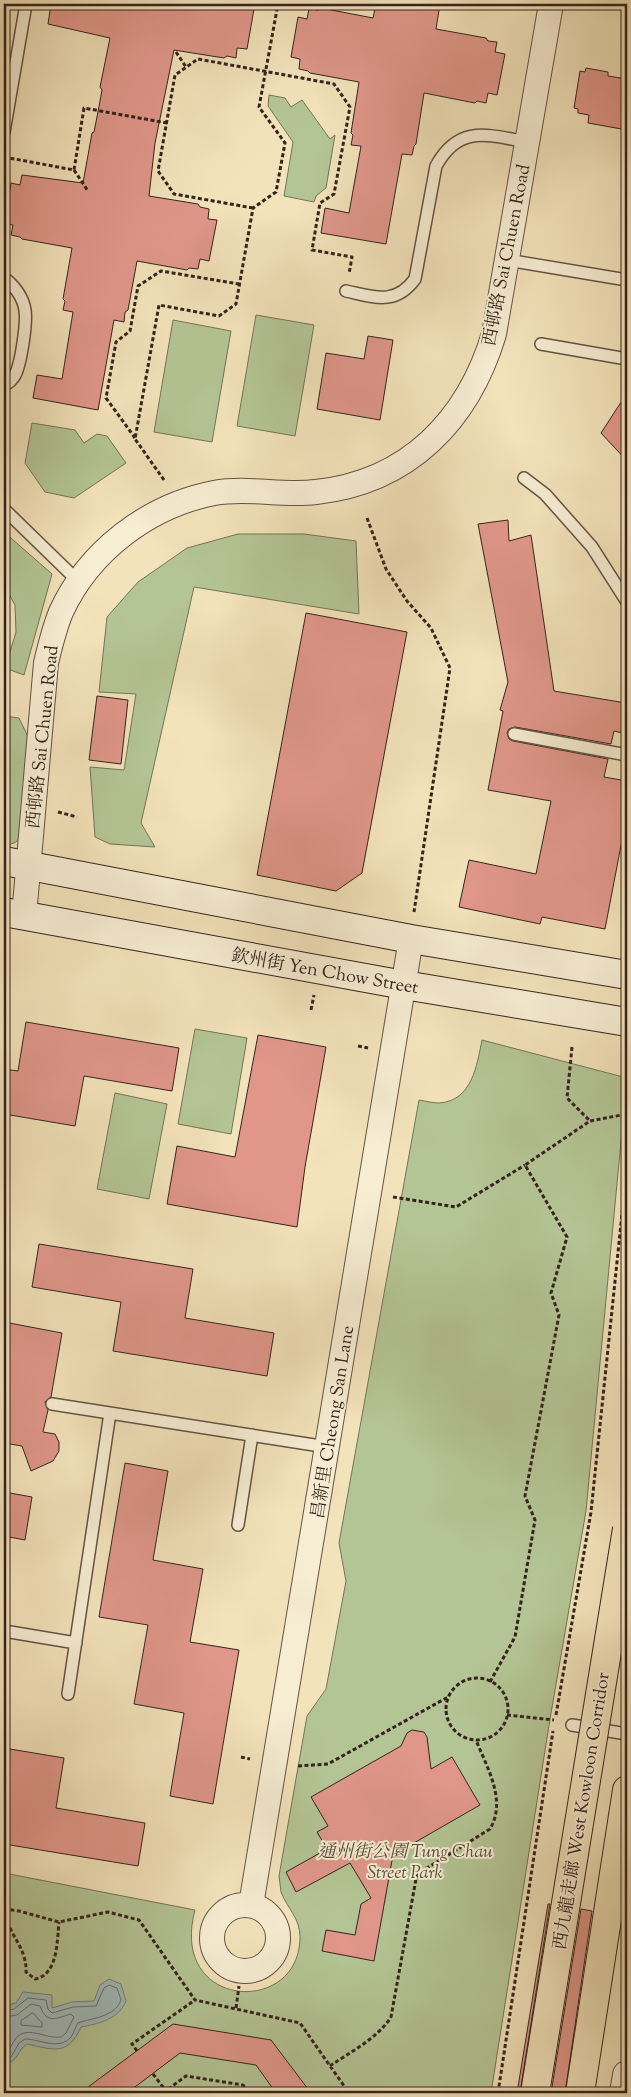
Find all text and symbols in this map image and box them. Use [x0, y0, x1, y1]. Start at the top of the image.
street label: 西邨路 Sai Chuen Road [478, 162, 538, 348]
street label: 西邨路 Sai Chuen Road [21, 644, 67, 830]
street label: 欽州街 Yen Chow Street [229, 944, 420, 1002]
street label: 昌新里 Cheong San Lane [306, 1324, 362, 1521]
street label: 西九龍走廊 West Kowloon Corridor [548, 1671, 618, 1952]
park label: 通州街公園 Tung Chau Street Park [317, 1840, 493, 1887]

